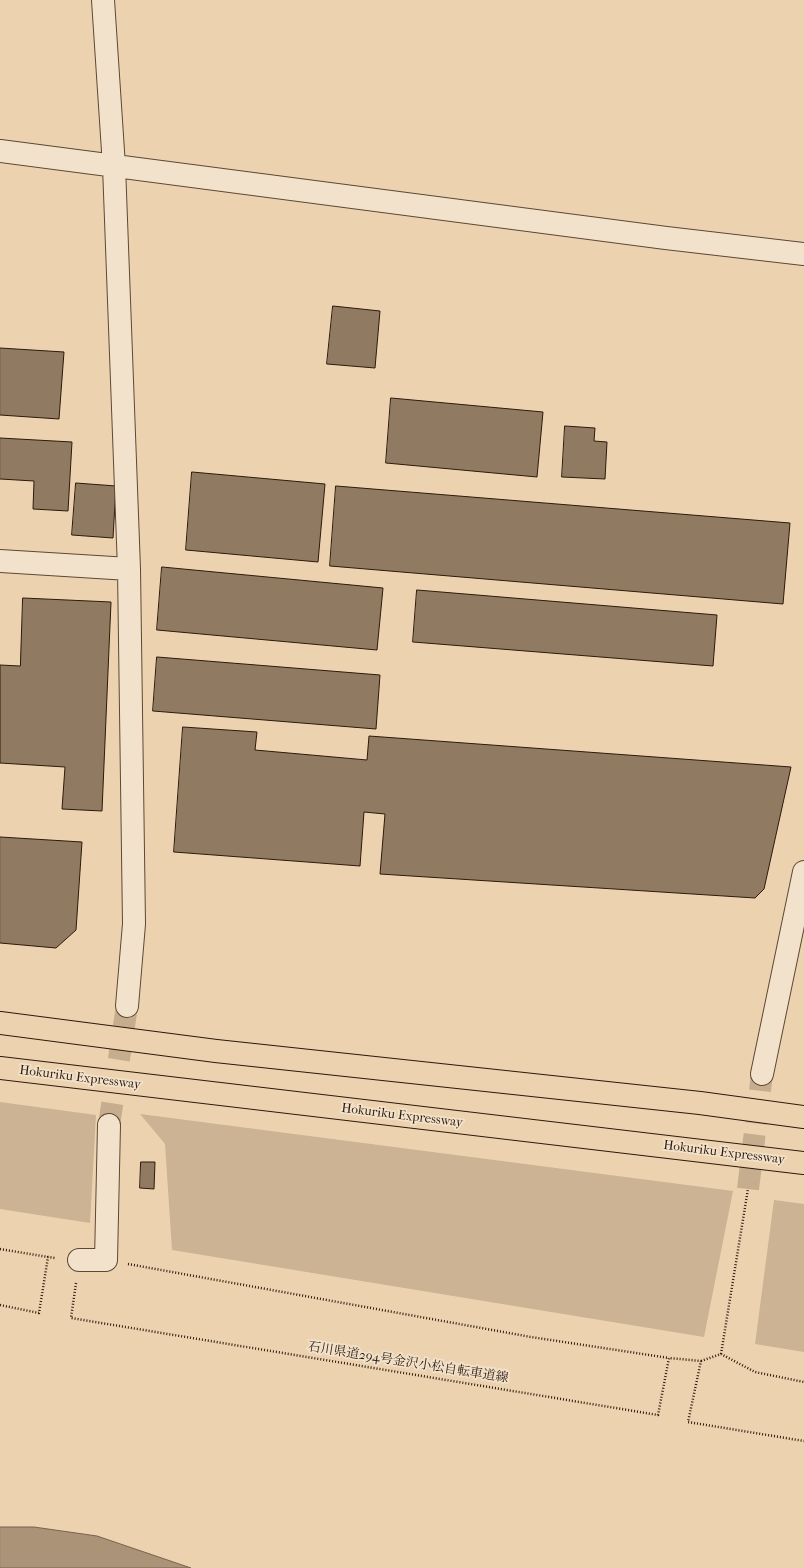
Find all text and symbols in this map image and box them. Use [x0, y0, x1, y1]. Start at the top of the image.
street label: Hokuriku Expressway [18, 1063, 142, 1093]
street label: Hokuriku Expressway [340, 1101, 464, 1131]
street label: Hokuriku Expressway [662, 1138, 786, 1168]
street label: 石川県道294号金沢小松自転車道線 [306, 1339, 510, 1387]

